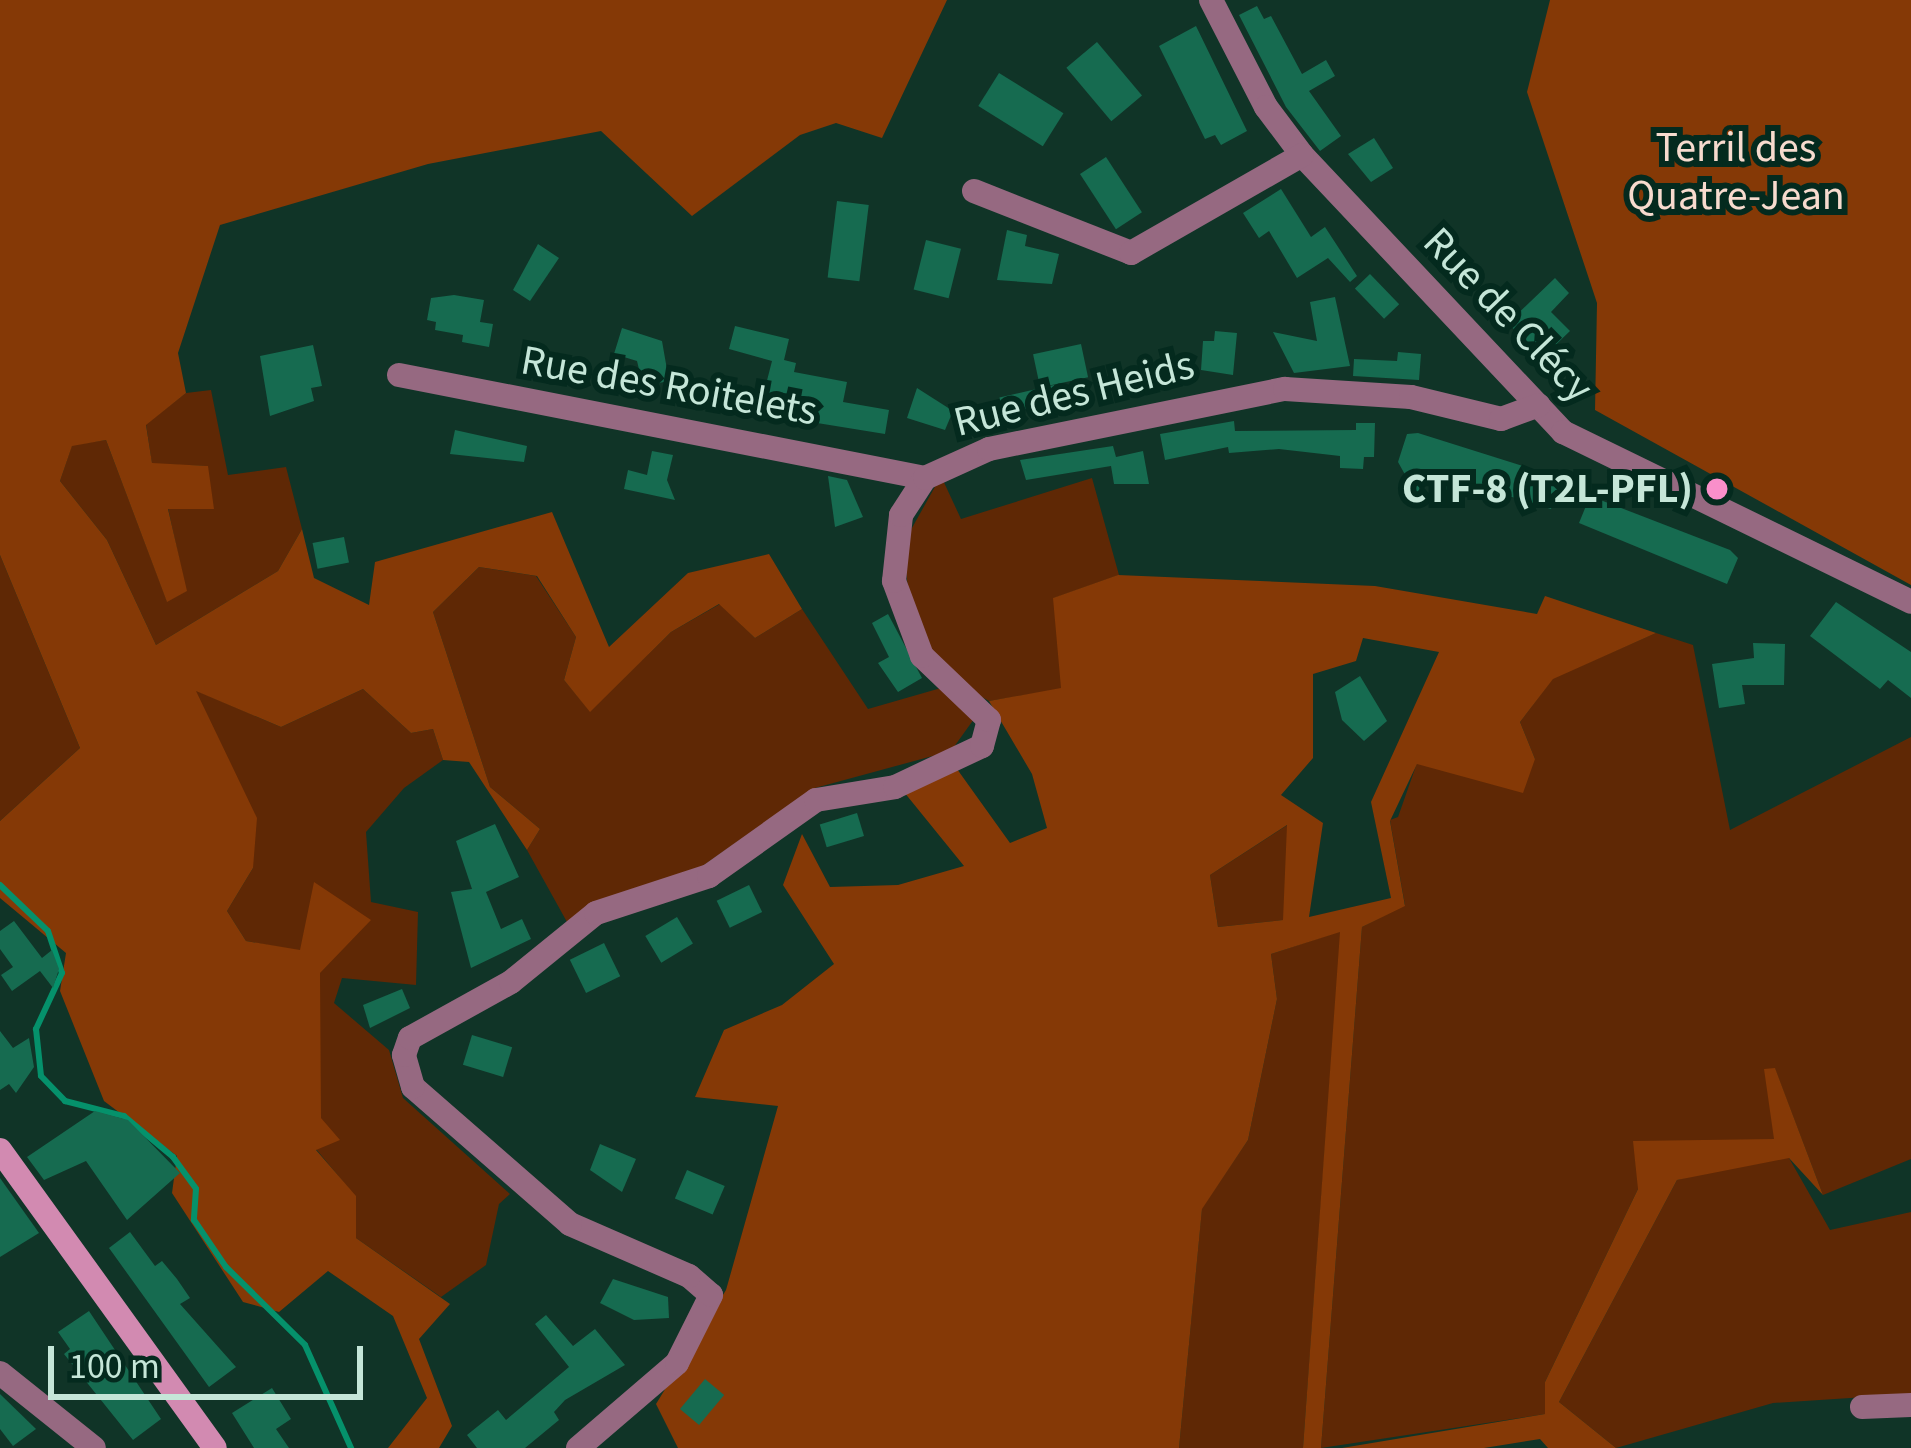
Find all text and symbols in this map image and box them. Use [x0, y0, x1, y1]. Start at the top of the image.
park label: Terril des Quatre-Jean [1627, 123, 1845, 222]
street label: Rue de Clécy [1412, 217, 1604, 413]
street label: Rue des Roitelets [517, 335, 821, 437]
street label: Rue des Heids [949, 340, 1199, 448]
place label: CTF-8 (T2L-PFL) [1402, 464, 1693, 514]
marker: CTF-8 (T2L-PFL) [1704, 476, 1730, 502]
scale bar [54, 1322, 369, 1396]
text: 100 m [69, 1341, 160, 1392]

